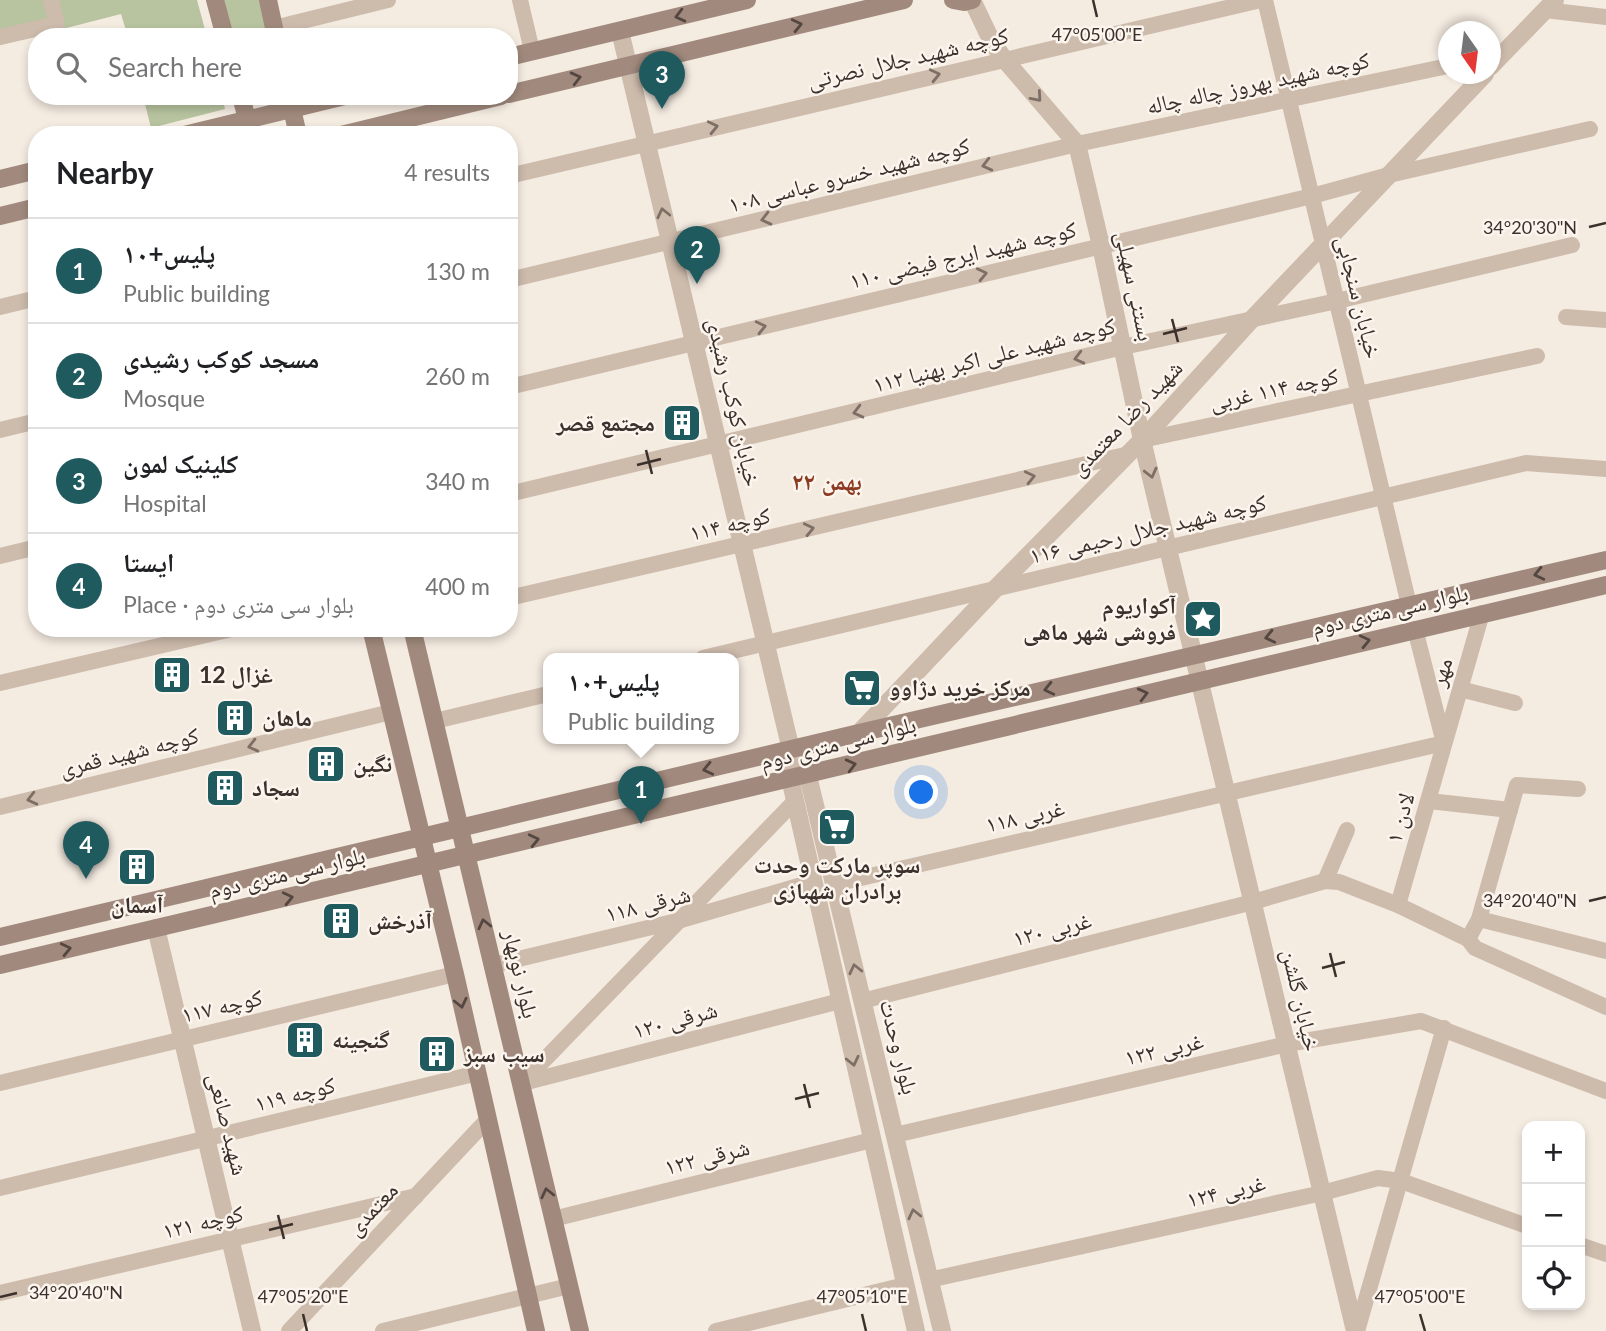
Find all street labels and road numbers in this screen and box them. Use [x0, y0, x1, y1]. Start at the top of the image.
street label: کوچه شهید جلال نصرتی [804, 20, 1012, 95]
street label: کوچه شهید بهروز چاله چاله [1144, 45, 1373, 120]
street label: کوچه شهید خسرو عباسی ۱۰۸ [725, 130, 973, 219]
street label: کوچه شهید ایرج فیضی ۱۱۰ [847, 214, 1080, 296]
street label: بستنی سهیلی [1110, 228, 1161, 344]
street label: خیابان سنجابی [1330, 233, 1389, 361]
street label: کوچه شهید علی اکبر بهنیا ۱۱۲ [870, 310, 1119, 399]
street label: خیابان کوکب رشیدی [701, 315, 768, 489]
street label: شهید رضا معتمدی [1063, 353, 1188, 482]
street label: کوچه ۱۱۴ غربی [1207, 361, 1341, 416]
street label: کوچه شهید جلال رحیمی ۱۱۶ [1027, 487, 1270, 570]
street label: کوچه ۱۱۴ [687, 500, 774, 547]
street label: بلوار سی متری دوم [1309, 577, 1471, 644]
street label: مهر [1422, 654, 1458, 690]
street label: بلوار سی متری دوم [757, 709, 919, 778]
street label: کوچه شهید قمری [56, 720, 202, 783]
street label: لادن ۱ [1379, 789, 1421, 846]
street label: ۱۱۸ غربی [983, 792, 1067, 839]
street label: بلوار سی متری دوم [206, 840, 368, 907]
street label: ۱۱۸ شرقی [602, 879, 693, 928]
street label: ۱۲۰ غربی [1010, 905, 1095, 952]
street label: بلوار نوبهار [497, 926, 546, 1021]
street label: خیابان گلشن [1276, 946, 1327, 1054]
street label: کوچه ۱۱۷ [179, 982, 266, 1029]
street label: ۱۲۰ شرقی [629, 994, 721, 1045]
street label: بلوار وحدت [874, 996, 925, 1097]
street label: ۱۲۲ غربی [1122, 1025, 1206, 1072]
street label: کوچه ۱۱۹ [251, 1069, 339, 1117]
street label: شهید صانعی [202, 1070, 255, 1178]
street label: ۱۲۲ شرقی [661, 1132, 752, 1181]
street label: ۱۲۴ غربی [1184, 1167, 1268, 1214]
street label: معتمدی [340, 1176, 404, 1242]
street label: کوچه ۱۲۱ [160, 1198, 247, 1245]

